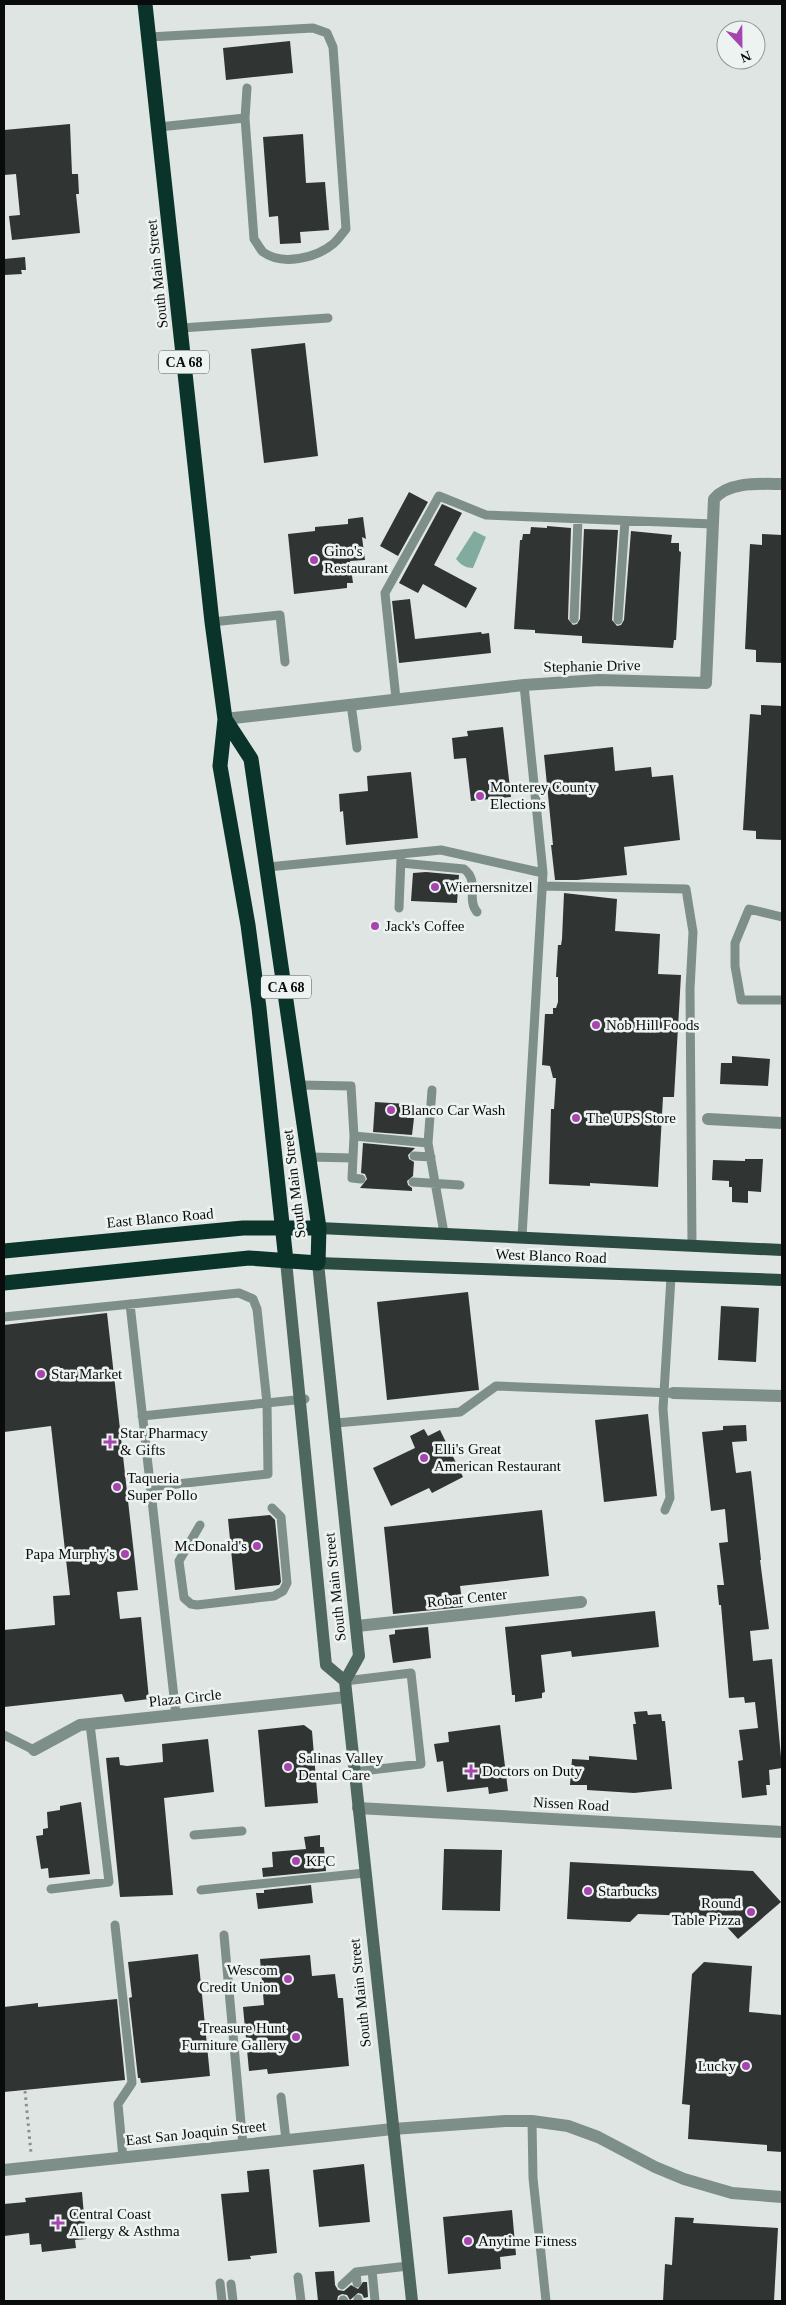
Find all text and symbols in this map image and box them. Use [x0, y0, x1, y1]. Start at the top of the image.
north arrow [716, 20, 766, 70]
text: N [738, 48, 753, 65]
street label: South Main Street [143, 218, 171, 329]
road number: CA 68 [159, 351, 209, 374]
place label: Gino's Restaurant [324, 543, 389, 576]
marker: Gino's Restaurant [308, 554, 320, 566]
street label: Stephanie Drive [543, 657, 641, 675]
place label: Monterey County Elections [490, 779, 597, 812]
marker: Monterey County Elections [474, 790, 486, 802]
place label: Wiernersnitzel [445, 879, 533, 895]
marker: Wiernersnitzel [429, 881, 441, 893]
place label: Jack's Coffee [385, 918, 465, 934]
marker: Jack's Coffee [369, 920, 381, 932]
road number: CA 68 [261, 976, 311, 999]
place label: Nob Hill Foods [606, 1017, 700, 1033]
marker: Nob Hill Foods [590, 1019, 602, 1031]
place label: Blanco Car Wash [401, 1102, 506, 1118]
marker: Blanco Car Wash [385, 1104, 397, 1116]
place label: The UPS Store [586, 1110, 676, 1126]
marker: The UPS Store [570, 1112, 582, 1124]
street label: South Main Street [279, 1128, 309, 1239]
street label: East Blanco Road [106, 1205, 215, 1231]
street label: West Blanco Road [495, 1246, 607, 1266]
place label: Star Market [51, 1366, 123, 1382]
marker: Star Market [35, 1368, 47, 1380]
place label: Star Pharmacy & Gifts [120, 1425, 208, 1458]
marker: Star Pharmacy & Gifts [104, 1436, 116, 1448]
place label: Elli's Great American Restaurant [434, 1441, 562, 1474]
marker: Elli's Great American Restaurant [418, 1452, 430, 1464]
place label: Taqueria Super Pollo [127, 1470, 197, 1503]
marker: Taqueria Super Pollo [111, 1481, 123, 1493]
street label: South Main Street [321, 1531, 349, 1642]
place label: McDonald's [174, 1538, 247, 1554]
marker: McDonald's [251, 1540, 263, 1552]
place label: Papa Murphy's [25, 1546, 115, 1562]
marker: Papa Murphy's [119, 1548, 131, 1560]
street label: Robar Center [426, 1586, 508, 1610]
street label: Plaza Circle [148, 1686, 222, 1710]
place label: Salinas Valley Dental Care [298, 1750, 384, 1783]
marker: Salinas Valley Dental Care [282, 1761, 294, 1773]
place label: Doctors on Duty [482, 1763, 582, 1779]
marker: Doctors on Duty [464, 1764, 478, 1778]
street label: Nissen Road [533, 1794, 610, 1814]
place label: KFC [306, 1853, 335, 1869]
marker: KFC [290, 1855, 302, 1867]
place label: Starbucks [598, 1883, 657, 1899]
marker: Starbucks [582, 1885, 594, 1897]
place label: Round Table Pizza [672, 1895, 741, 1928]
marker: Round Table Pizza [745, 1906, 757, 1918]
street label: South Main Street [346, 1937, 374, 2048]
place label: Wescom Credit Union [199, 1962, 278, 1995]
marker: Wescom Credit Union [282, 1973, 294, 1985]
place label: Treasure Hunt Furniture Gallery [181, 2020, 287, 2053]
marker: Treasure Hunt Furniture Gallery [290, 2031, 302, 2043]
place label: Lucky [698, 2058, 736, 2074]
marker: Lucky [740, 2060, 752, 2072]
street label: East San Joaquin Street [125, 2118, 268, 2148]
place label: Central Coast Allergy & Asthma [69, 2206, 180, 2239]
marker: Central Coast Allergy & Asthma [51, 2216, 65, 2230]
place label: Anytime Fitness [478, 2233, 577, 2249]
marker: Anytime Fitness [462, 2235, 474, 2247]

